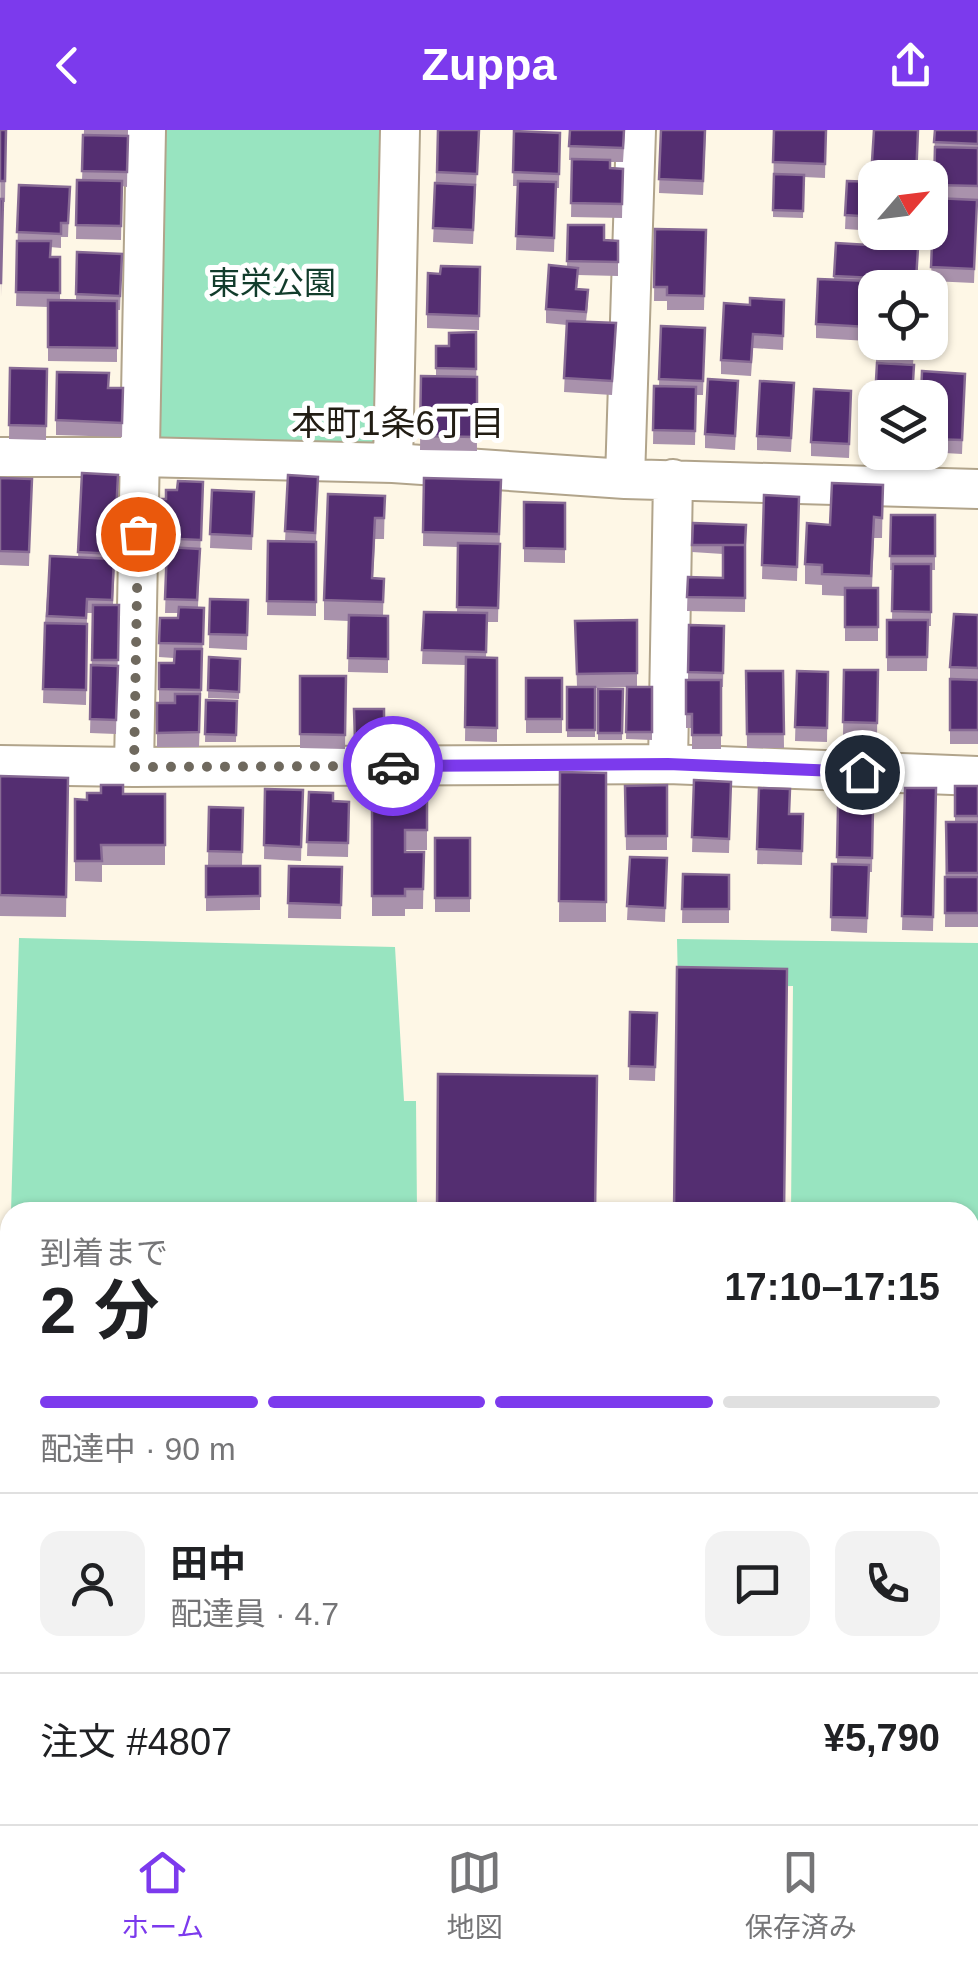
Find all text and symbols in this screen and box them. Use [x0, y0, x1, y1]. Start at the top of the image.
icon: back [40, 38, 95, 93]
icon: share [883, 38, 938, 93]
text: Zuppa [422, 39, 556, 90]
north arrow [858, 160, 948, 250]
map controls [858, 160, 948, 470]
park label: 東栄公園 [208, 265, 336, 301]
button: locate [858, 270, 948, 360]
button: layers [858, 380, 948, 470]
district label: 本町1条6丁目 [291, 403, 505, 442]
pin [96, 492, 181, 577]
icon: bag [111, 507, 166, 562]
courier [343, 716, 443, 816]
pin [820, 730, 905, 815]
icon: car [366, 739, 421, 794]
icon: home [835, 745, 890, 800]
text: 到着まで [40, 1235, 168, 1271]
text: 17:10–17:15 [724, 1266, 940, 1308]
text: 2 分 [40, 1274, 159, 1347]
text: 配達中 · 90 m [40, 1431, 236, 1467]
button: person [40, 1531, 145, 1636]
button: chat [705, 1531, 810, 1636]
button: phone [835, 1531, 940, 1636]
text: 田中 [170, 1543, 246, 1585]
text: 配達員 · 4.7 [170, 1596, 339, 1632]
text: ¥5,790 [824, 1717, 940, 1759]
text: 注文 #4807 [40, 1721, 232, 1763]
tab: ホーム [121, 1845, 204, 1945]
tab: 地図 [447, 1845, 503, 1945]
tab: 保存済み [745, 1845, 857, 1945]

